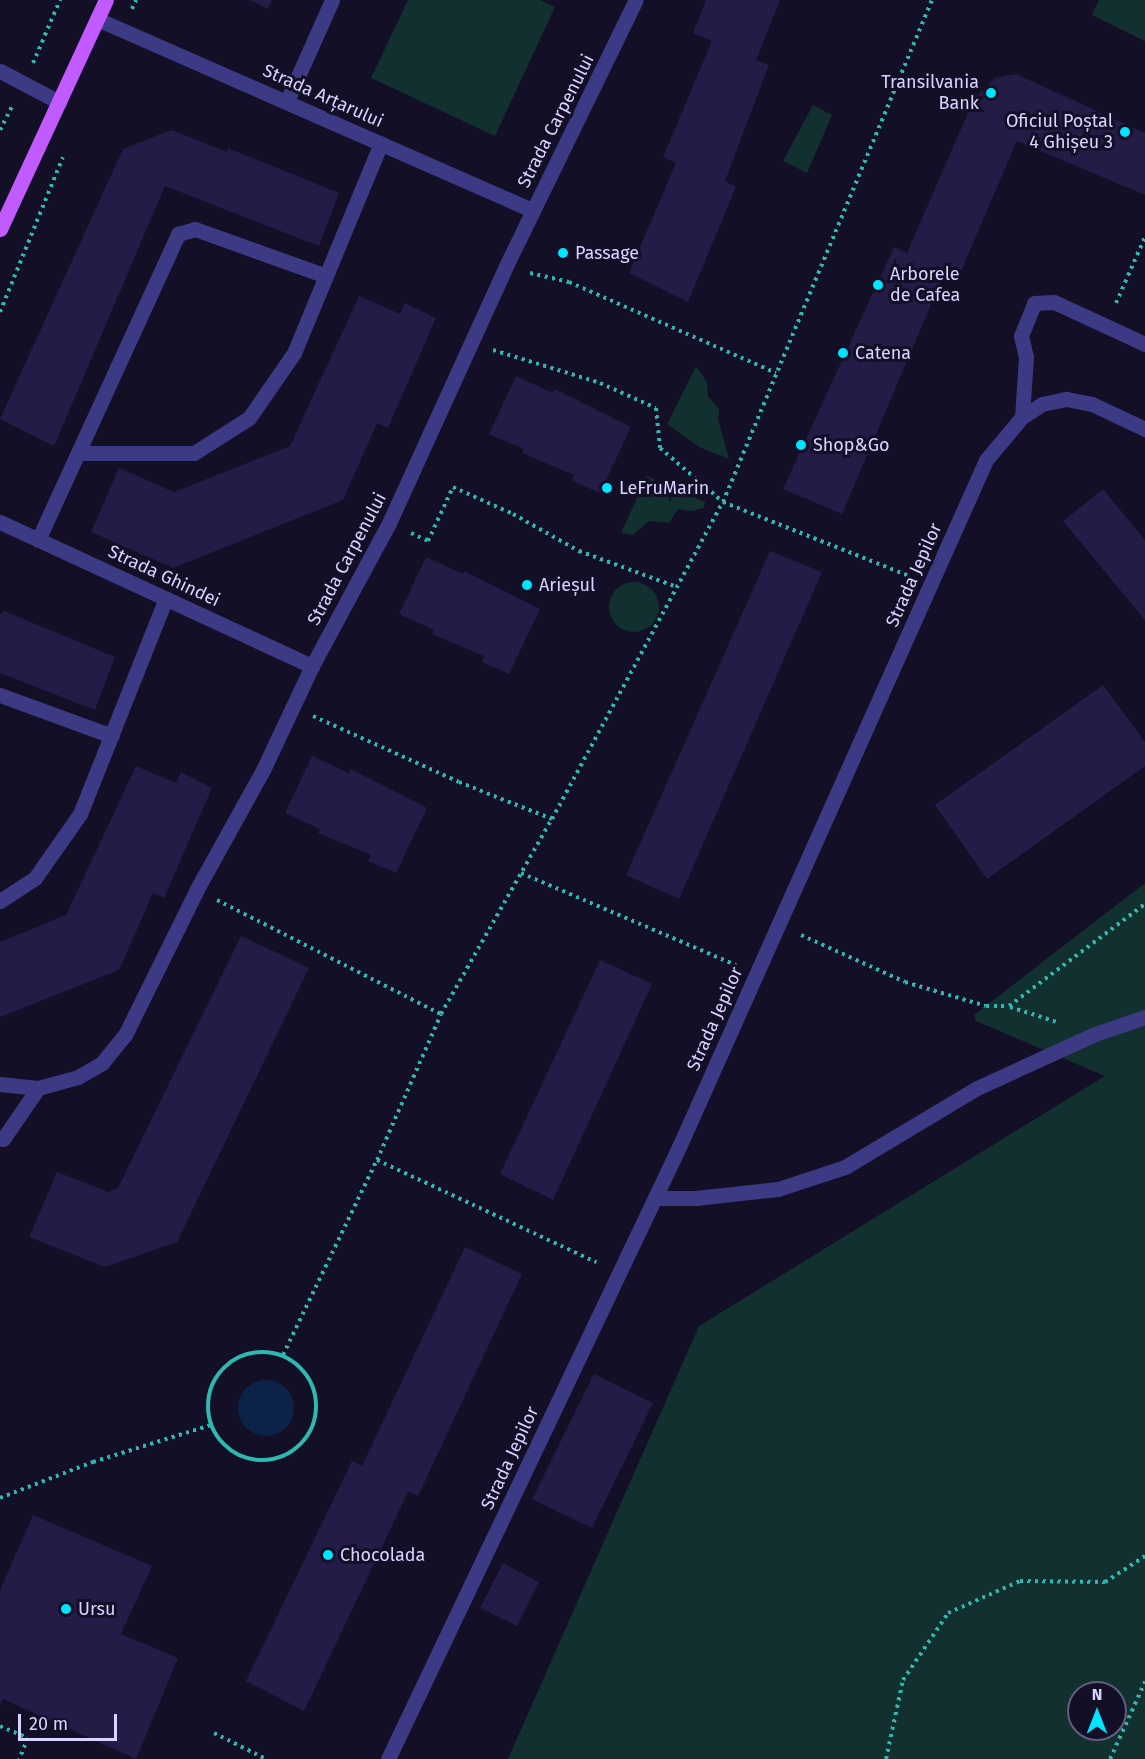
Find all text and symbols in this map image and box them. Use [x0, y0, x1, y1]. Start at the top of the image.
street label: Strada Carpenului [513, 51, 599, 191]
street label: Strada Arțarului [259, 60, 387, 132]
place label: Transilvania Bank [881, 72, 979, 115]
marker: Transilvania Bank [984, 86, 998, 100]
place label: Oficiul Poștal 4 Ghișeu 3 [1006, 111, 1113, 154]
marker: Oficiul Poștal 4 Ghișeu 3 [1118, 125, 1132, 139]
place label: Passage [575, 242, 639, 264]
marker: Passage [556, 246, 570, 260]
place label: Arborele de Cafea [890, 264, 960, 306]
marker: Arborele de Cafea [871, 278, 885, 292]
place label: Catena [855, 342, 911, 364]
marker: Catena [836, 346, 850, 360]
place label: Shop&Go [813, 434, 890, 456]
marker: Shop&Go [794, 438, 808, 452]
place label: LeFruMarin [619, 477, 709, 499]
marker: LeFruMarin [600, 481, 614, 495]
street label: Strada Carpenului [303, 489, 391, 629]
street label: Strada Jepilor [881, 520, 947, 630]
street label: Strada Ghindei [105, 541, 223, 611]
place label: Arieșul [539, 574, 595, 596]
marker: Arieșul [520, 578, 534, 592]
street label: Strada Jepilor [682, 964, 748, 1074]
street label: Strada Jepilor [477, 1403, 543, 1513]
place label: Chocolada [340, 1544, 425, 1566]
marker: Chocolada [321, 1548, 335, 1562]
place label: Ursu [78, 1598, 115, 1620]
marker: Ursu [59, 1602, 73, 1616]
north arrow [1067, 1681, 1127, 1741]
text: N [1092, 1685, 1102, 1704]
scale bar [21, 1702, 120, 1740]
text: 20 m [29, 1713, 68, 1735]

